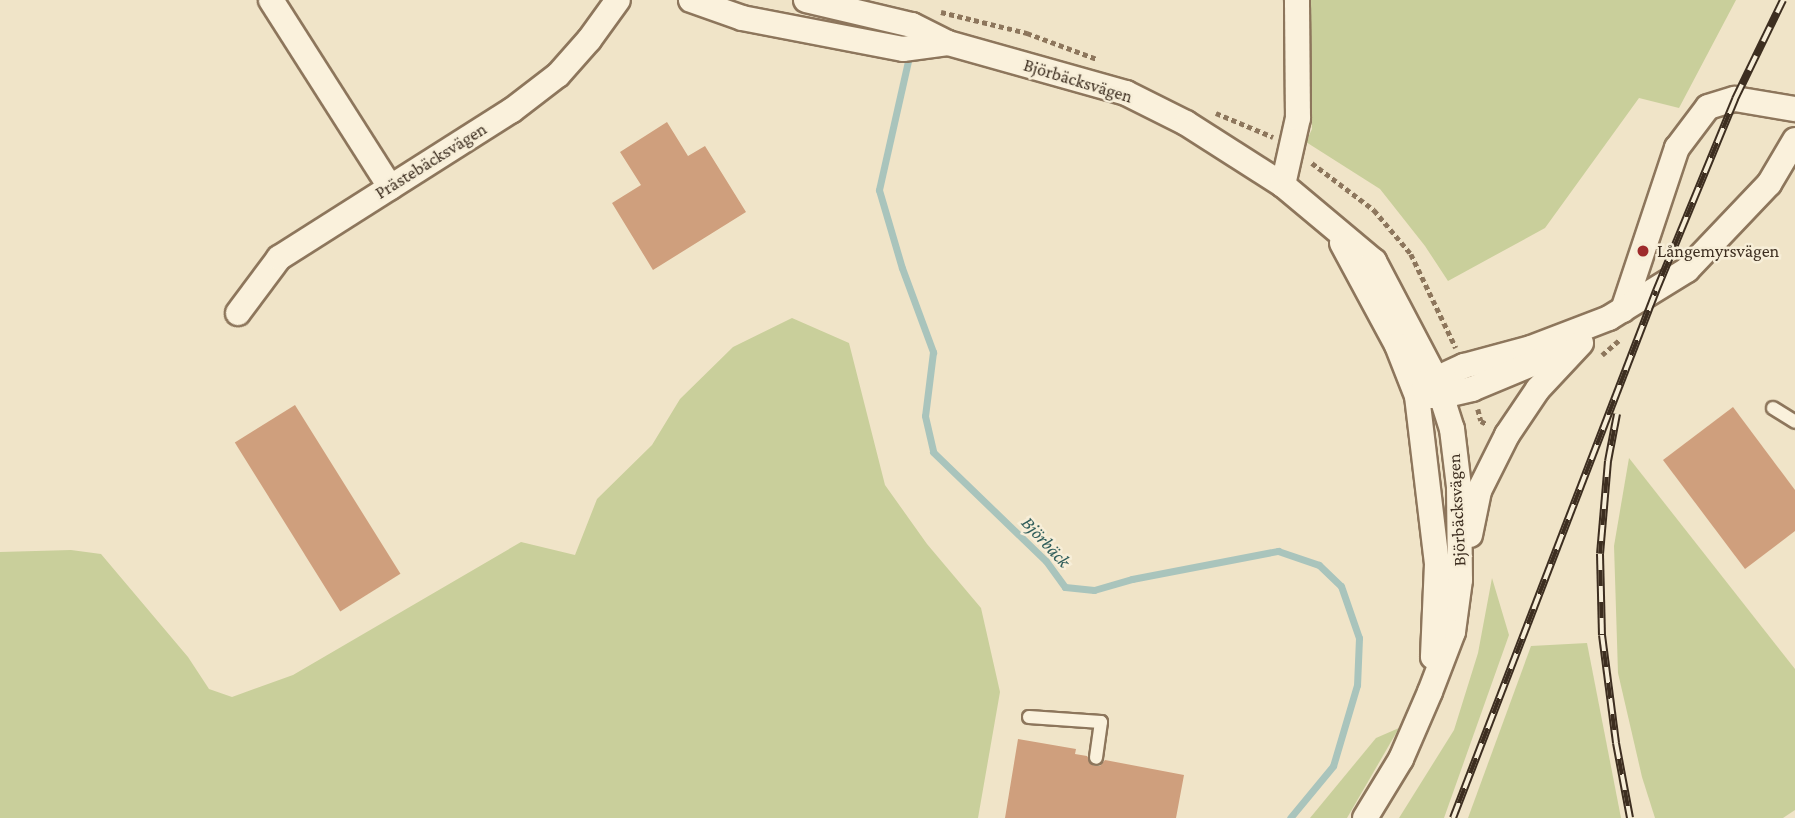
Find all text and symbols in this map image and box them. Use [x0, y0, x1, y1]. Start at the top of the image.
street label: Björbäcksvägen [1021, 54, 1135, 108]
street label: Prästebäcksvägen [371, 118, 491, 204]
place label: Långemyrsvägen [1657, 240, 1779, 262]
marker: Långemyrsvägen [1635, 243, 1651, 259]
street label: Björbäcksvägen [1443, 453, 1471, 567]
water label: Björbäck [1017, 512, 1075, 572]

